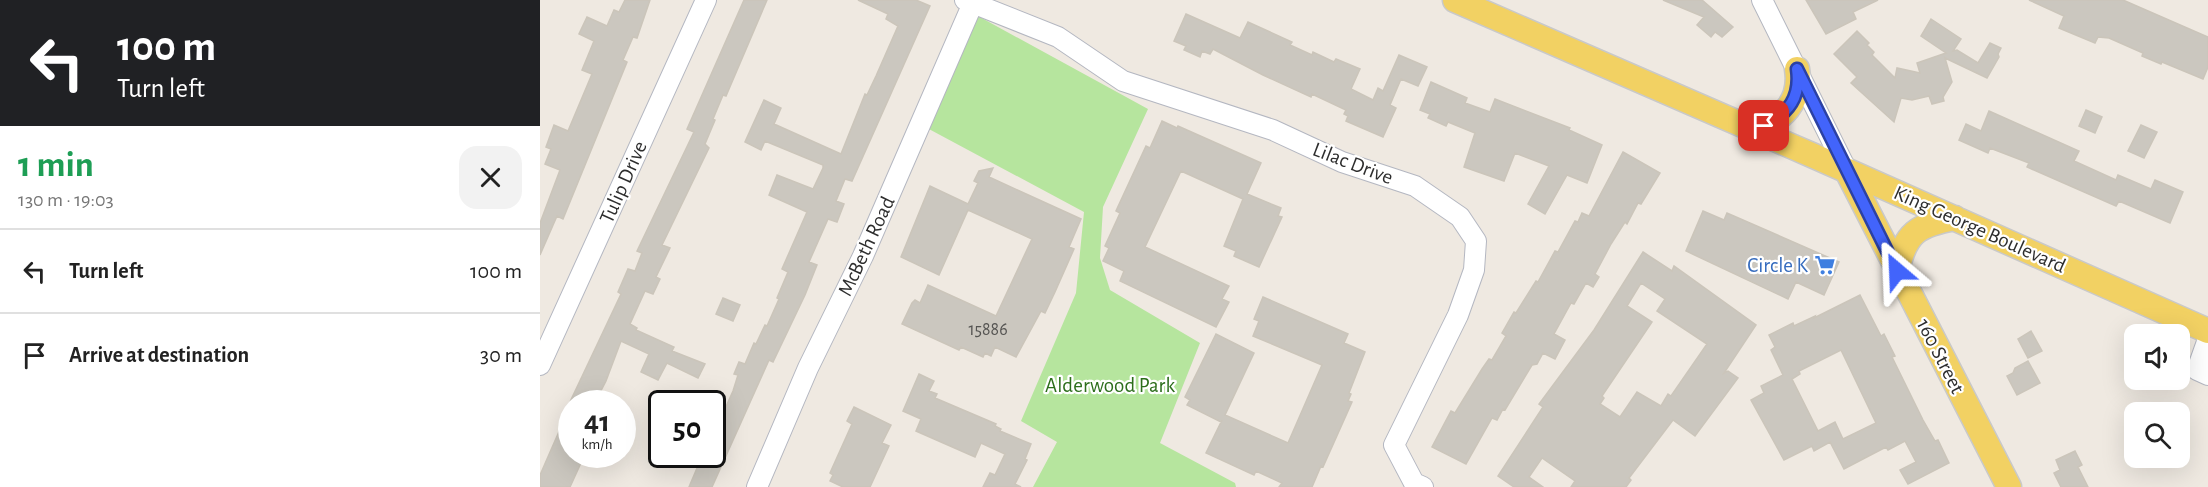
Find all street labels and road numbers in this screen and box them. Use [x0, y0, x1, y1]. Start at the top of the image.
street label: Tulip Drive [596, 138, 651, 226]
street label: Lilac Drive [1310, 139, 1396, 188]
street label: King George Boulevard [1891, 182, 2069, 277]
street label: McBeth Road [834, 193, 899, 299]
street label: 160 Street [1913, 315, 1968, 397]

